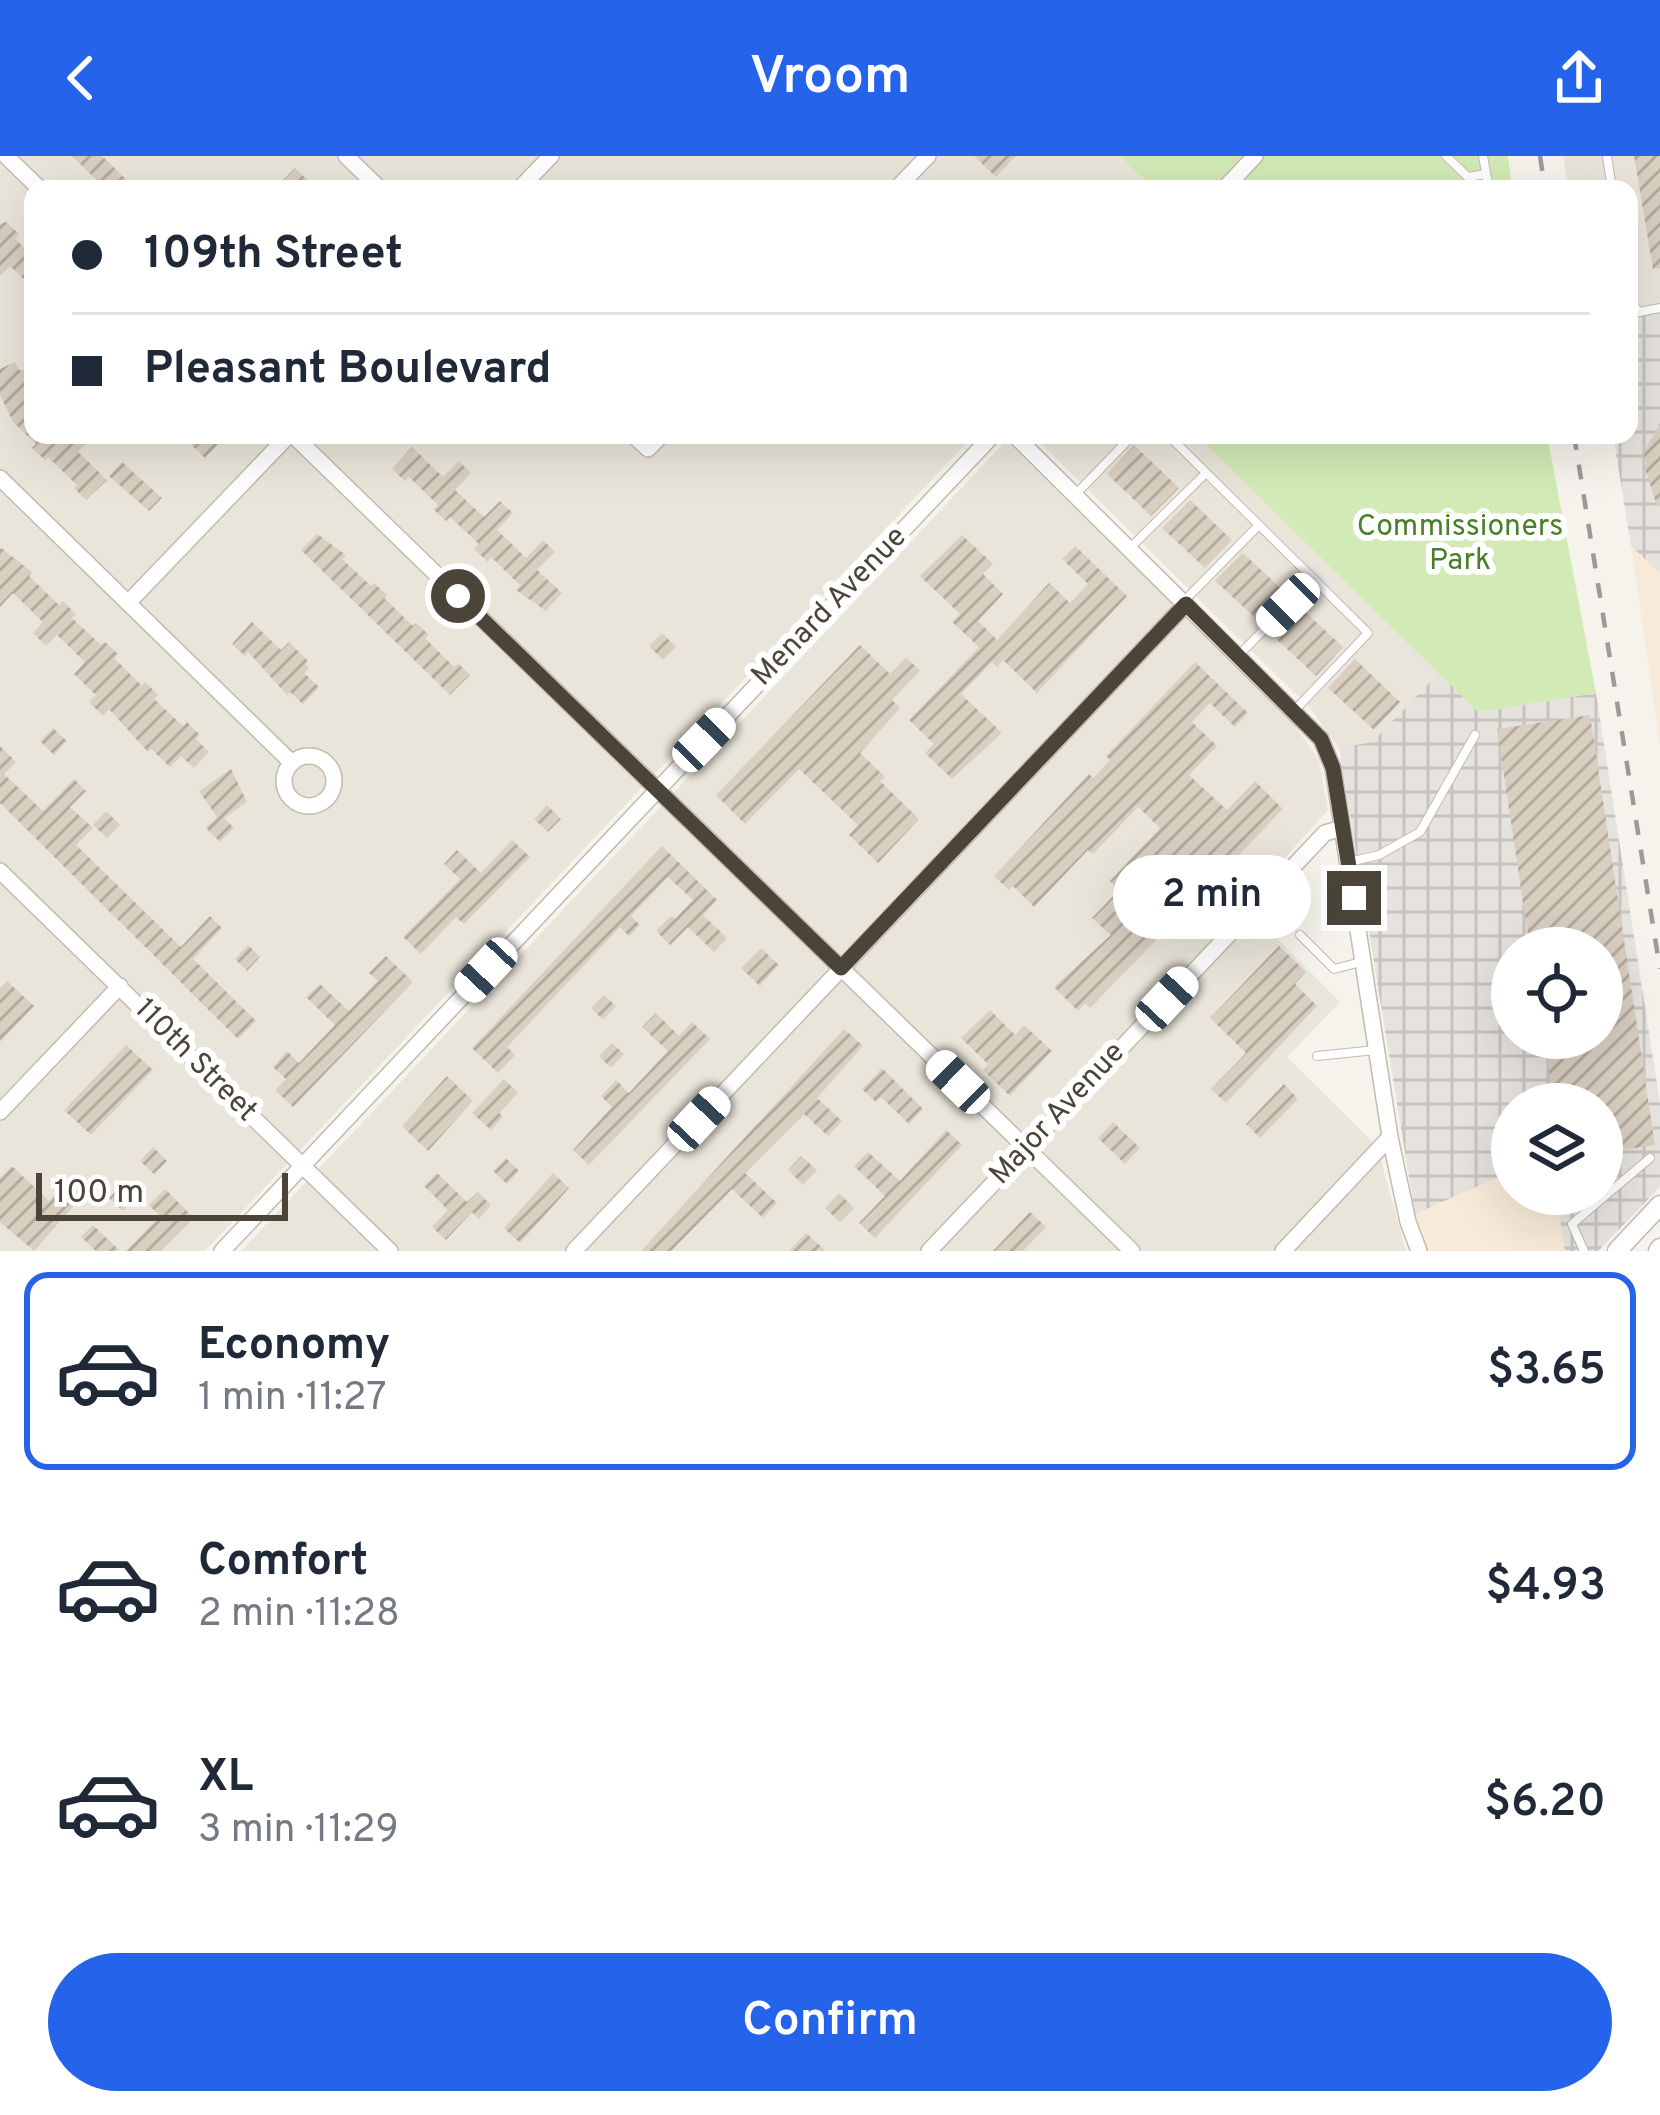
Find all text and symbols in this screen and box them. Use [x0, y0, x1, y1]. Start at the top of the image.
text: Vroom [749, 44, 911, 113]
icon: back [48, 45, 114, 111]
icon: share [1546, 45, 1612, 111]
text: 109th Street [144, 227, 403, 284]
text: Pleasant Boulevard [144, 342, 551, 399]
park label: Commissioners Park [1357, 509, 1563, 580]
street label: Menard Avenue [745, 519, 915, 695]
car [1250, 567, 1326, 643]
route start [431, 569, 485, 623]
car [666, 702, 742, 778]
callout: 2 min [1114, 856, 1312, 940]
route end [1327, 871, 1381, 925]
text: 2 min [1162, 872, 1262, 921]
map controls [1491, 927, 1623, 1215]
button: locate [1491, 927, 1623, 1059]
car [448, 931, 524, 1009]
car [1129, 960, 1205, 1038]
street label: 110th Street [126, 992, 264, 1130]
street label: Major Avenue [982, 1035, 1134, 1193]
car [920, 1044, 996, 1120]
car [661, 1080, 737, 1158]
button: layers [1491, 1083, 1623, 1215]
scale bar [36, 1167, 288, 1220]
text: 100 m [54, 1173, 144, 1215]
icon: car [54, 1317, 162, 1425]
text: Economy [198, 1318, 390, 1375]
text: $3.65 [1487, 1343, 1606, 1400]
text: 1 min · 11:27 [198, 1375, 387, 1424]
icon: car [54, 1533, 162, 1641]
text: Comfort [198, 1534, 368, 1591]
text: $4.93 [1485, 1559, 1606, 1616]
text: 2 min · 11:28 [198, 1591, 400, 1640]
icon: car [54, 1749, 162, 1857]
text: XL [198, 1750, 253, 1807]
text: $6.20 [1484, 1775, 1606, 1832]
text: 3 min · 11:29 [198, 1807, 399, 1856]
button: Confirm [48, 1953, 1612, 2091]

